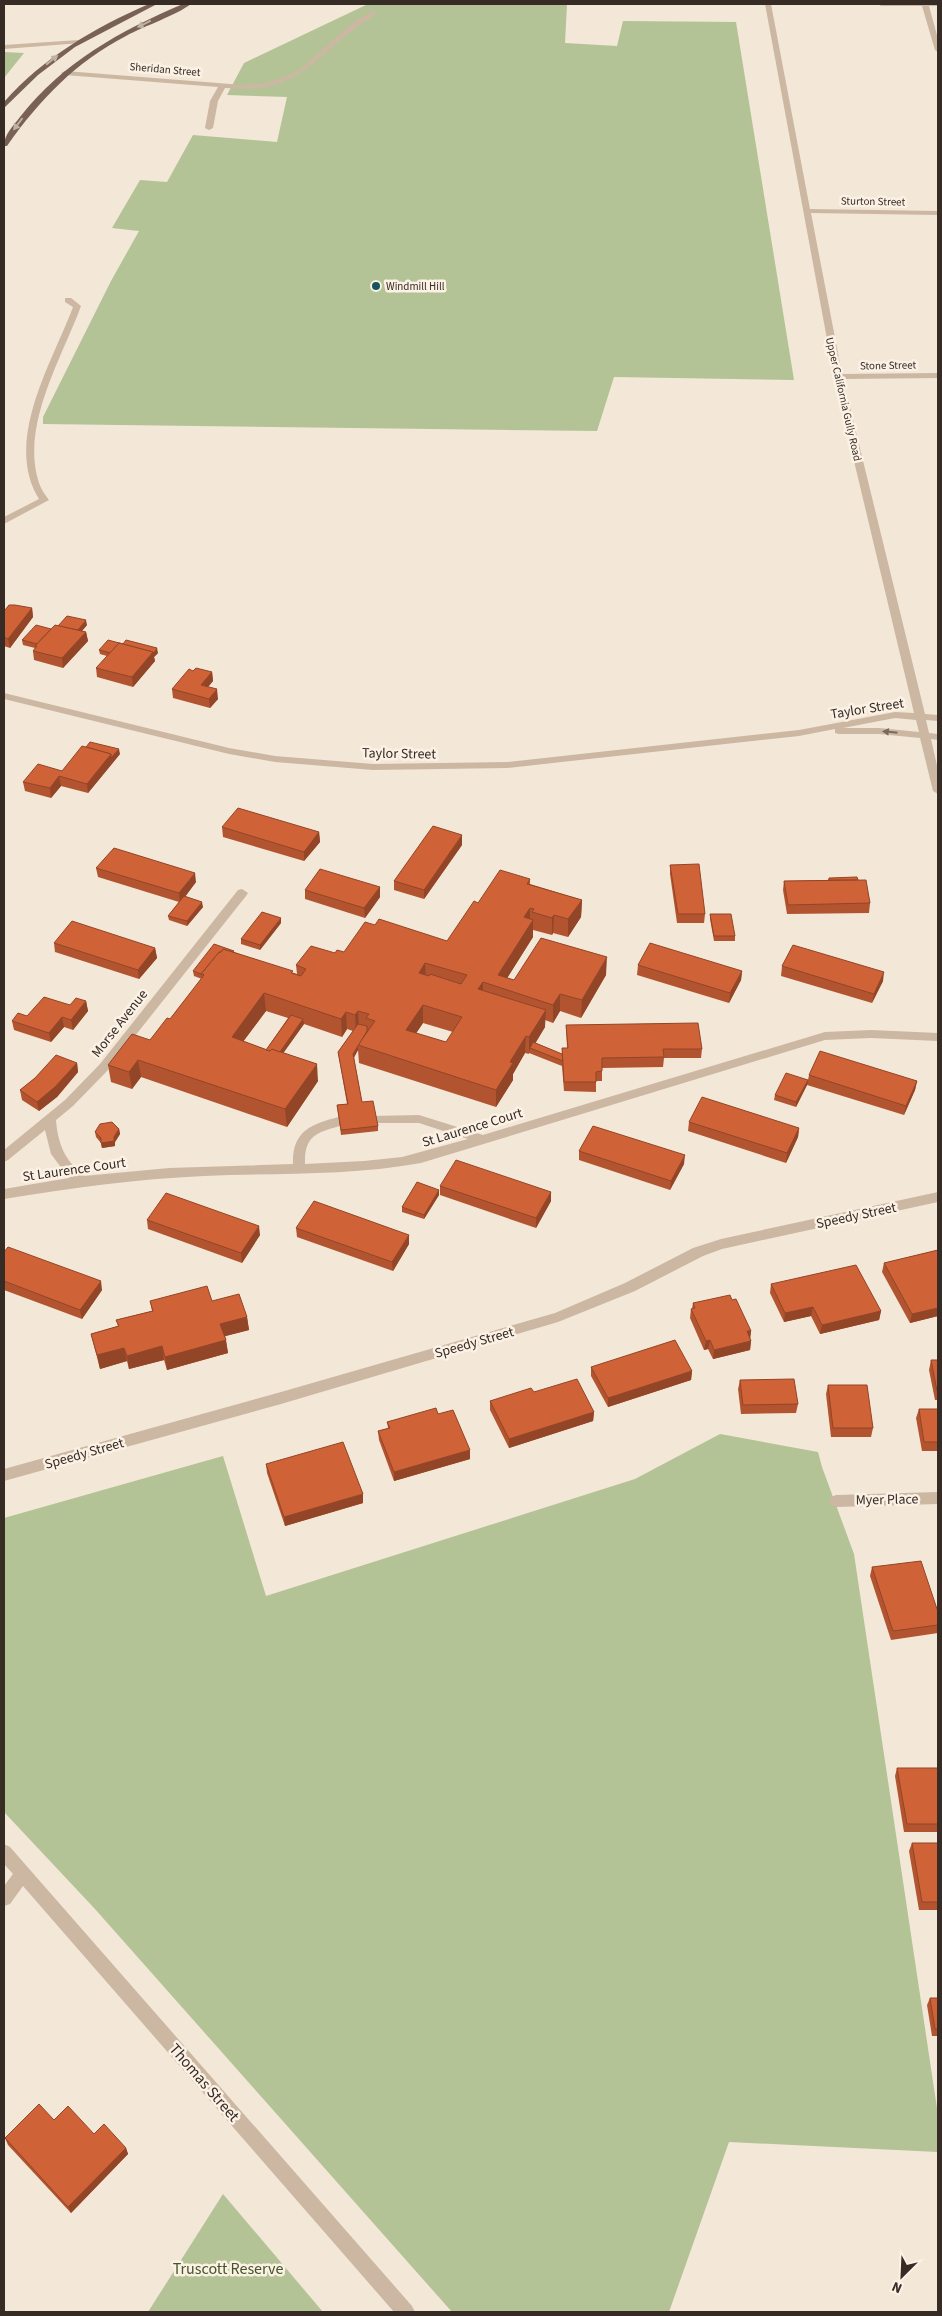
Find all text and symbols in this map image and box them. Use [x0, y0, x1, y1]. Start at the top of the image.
one-way arrow [137, 20, 151, 28]
one-way arrow [45, 55, 58, 66]
street label: Sheridan Street [129, 59, 201, 80]
one-way arrow [13, 117, 24, 130]
street label: Sturton Street [841, 193, 906, 210]
place label: Windmill Hill [386, 279, 445, 294]
marker: Windmill Hill [370, 280, 382, 292]
street label: Upper California Gully Road [822, 336, 865, 463]
street label: Stone Street [860, 358, 917, 373]
street label: Taylor Street [829, 693, 906, 725]
one-way arrow [882, 728, 898, 736]
street label: Taylor Street [362, 743, 436, 765]
street label: Morse Avenue [87, 985, 153, 1062]
street label: St Laurence Court [420, 1103, 525, 1153]
street label: St Laurence Court [21, 1153, 127, 1187]
street label: Speedy Street [814, 1198, 898, 1234]
street label: Speedy Street [432, 1322, 516, 1364]
street label: Speedy Street [42, 1433, 126, 1475]
street label: Myer Place [855, 1489, 919, 1511]
street label: Thomas Street [164, 2039, 245, 2127]
north arrow [877, 2251, 927, 2301]
park label: Truscott Reserve [173, 2258, 283, 2280]
text: N [889, 2276, 905, 2298]

